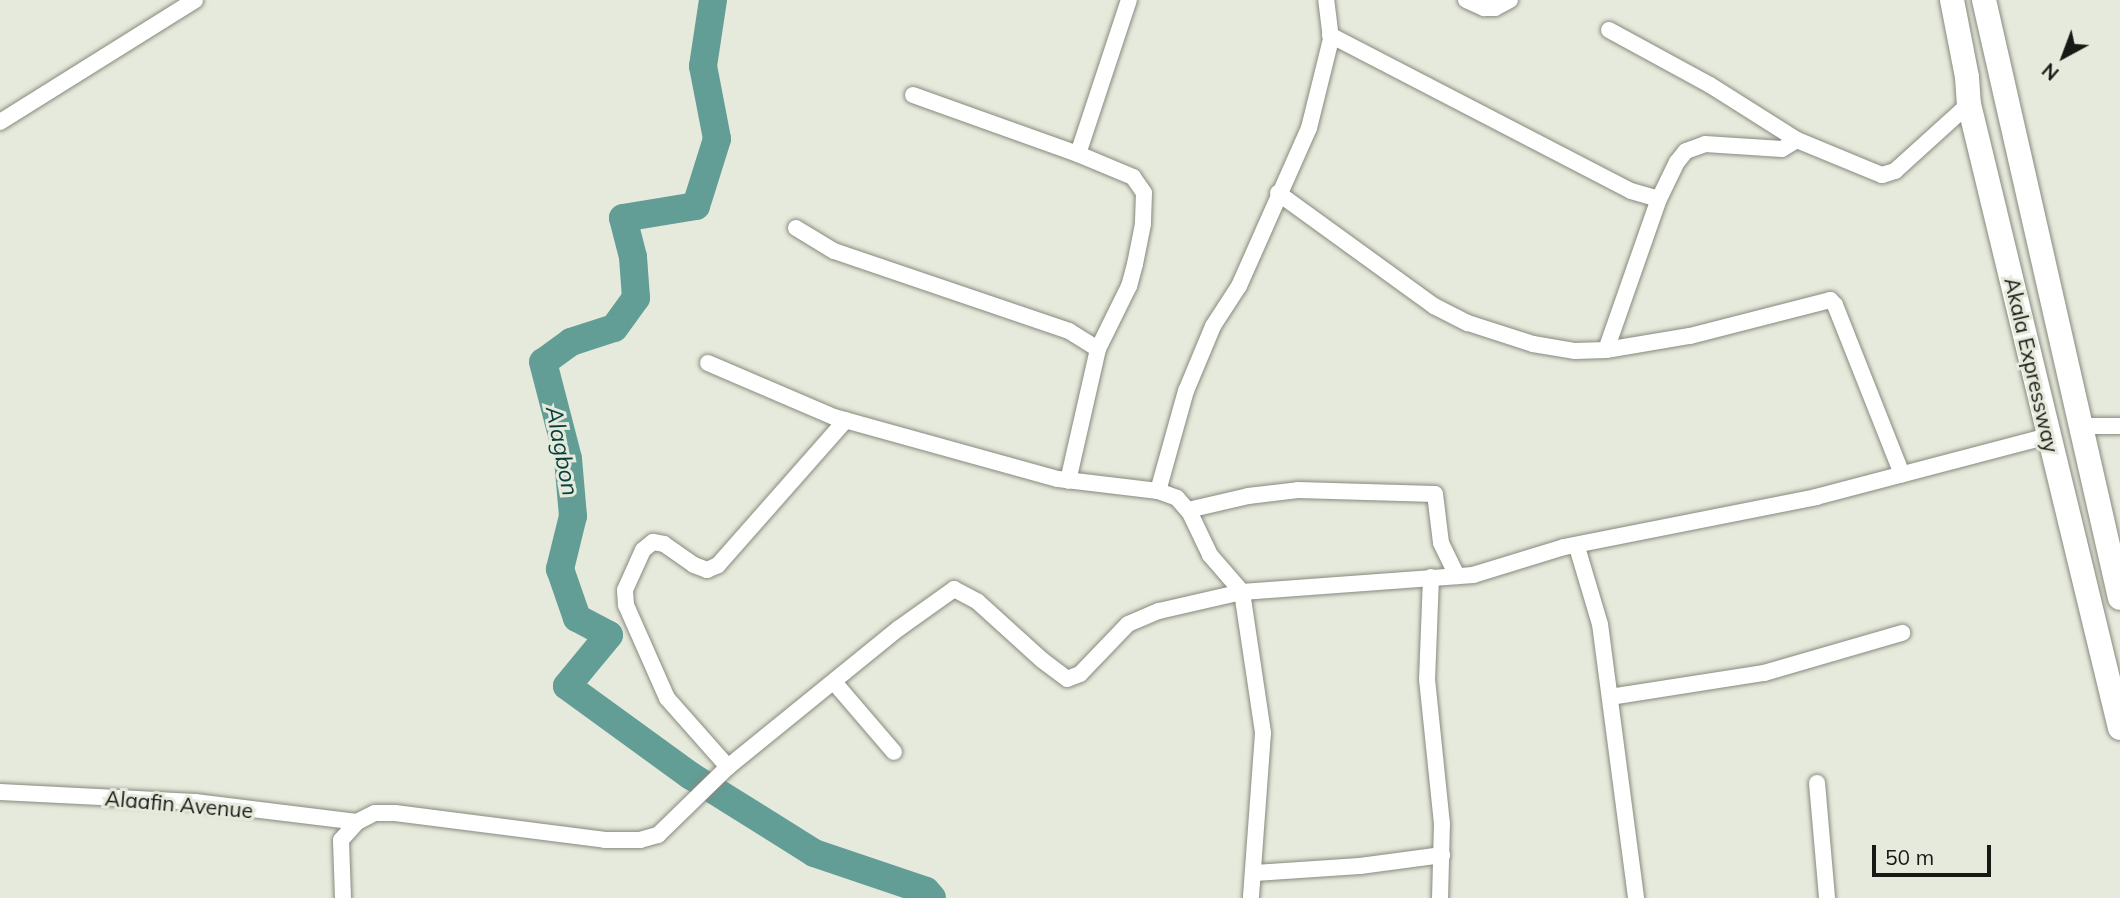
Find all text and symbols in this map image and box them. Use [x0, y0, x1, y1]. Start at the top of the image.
north arrow [2029, 21, 2099, 91]
text: N [2037, 58, 2064, 86]
street label: Akala Expressway [2000, 275, 2064, 455]
water label: Alagbon [540, 404, 584, 498]
street label: Alaafin Avenue [104, 785, 254, 823]
scale bar [1875, 832, 1994, 876]
text: 50 m [1885, 844, 1934, 870]

